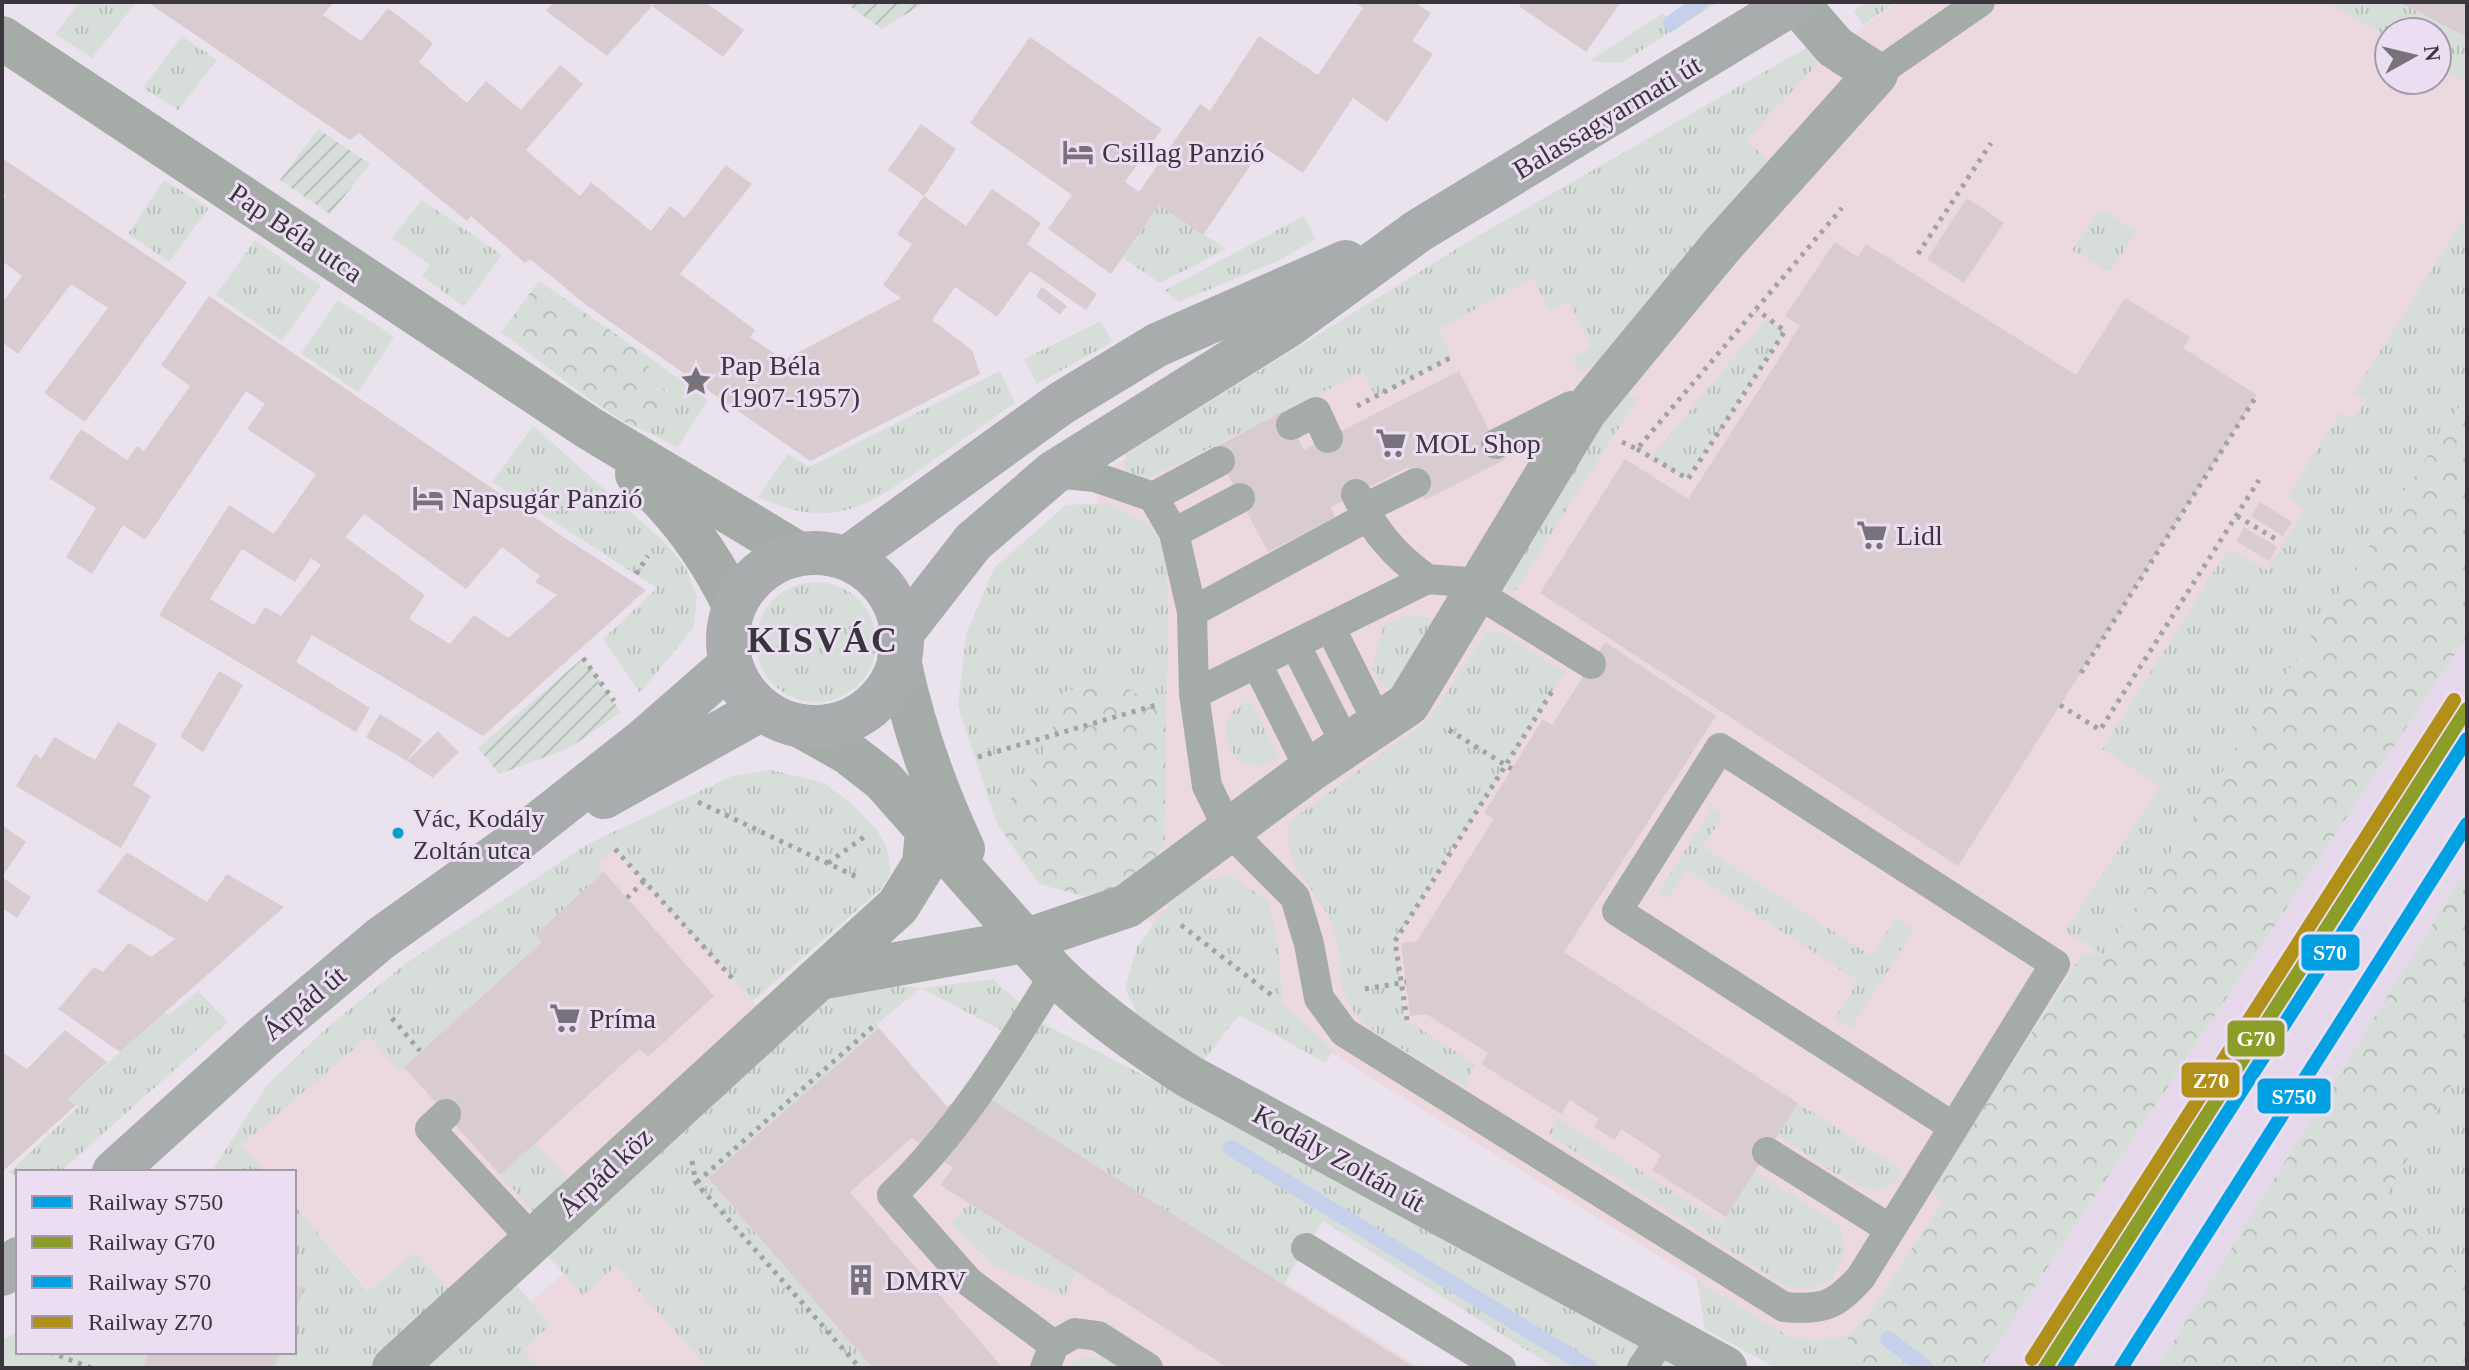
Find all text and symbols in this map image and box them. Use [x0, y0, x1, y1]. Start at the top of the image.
north arrow [2373, 16, 2453, 96]
text: N [2419, 44, 2446, 63]
street label: Balassagyarmati út [1507, 49, 1707, 185]
hotel icon: Csillag Panzió [1061, 135, 1095, 169]
place label: Csillag Panzió [1102, 137, 1265, 168]
street label: Pap Béla utca [224, 177, 369, 289]
place label: Pap Béla (1907-1957) [720, 350, 860, 413]
place icon: Pap Béla (1907-1957) [679, 364, 713, 398]
supermarket icon: MOL Shop [1374, 426, 1408, 460]
place label: MOL Shop [1415, 428, 1541, 459]
hotel icon: Napsugár Panzió [411, 481, 445, 515]
place label: Napsugár Panzió [452, 483, 643, 514]
supermarket icon: Lidl [1855, 518, 1889, 552]
place label: Lidl [1896, 520, 1943, 551]
district label: KISVÁC [747, 620, 899, 660]
place label: Vác, Kodály Zoltán utca [413, 804, 544, 865]
marker: Vác, Kodály Zoltán utca [390, 825, 406, 841]
line badge: S70 [2300, 933, 2361, 972]
text: S70 [2313, 940, 2347, 965]
street label: Árpád út [256, 959, 352, 1047]
supermarket icon: Príma [548, 1001, 582, 1035]
place label: Príma [589, 1003, 656, 1034]
line badge: G70 [2226, 1019, 2286, 1058]
text: G70 [2236, 1026, 2276, 1051]
line badge: Z70 [2180, 1061, 2241, 1099]
text: Z70 [2193, 1068, 2229, 1093]
line badge: S750 [2256, 1077, 2332, 1115]
text: S750 [2271, 1084, 2317, 1109]
street label: Kodály Zoltán út [1248, 1098, 1430, 1218]
street label: Árpád köz [551, 1121, 659, 1223]
legend [16, 1170, 296, 1354]
text: Railway S750 [88, 1189, 223, 1215]
text: Railway G70 [88, 1229, 215, 1255]
building icon: DMRV [844, 1263, 878, 1297]
place label: DMRV [885, 1265, 967, 1296]
text: Railway S70 [88, 1269, 211, 1295]
text: Railway Z70 [88, 1309, 213, 1335]

